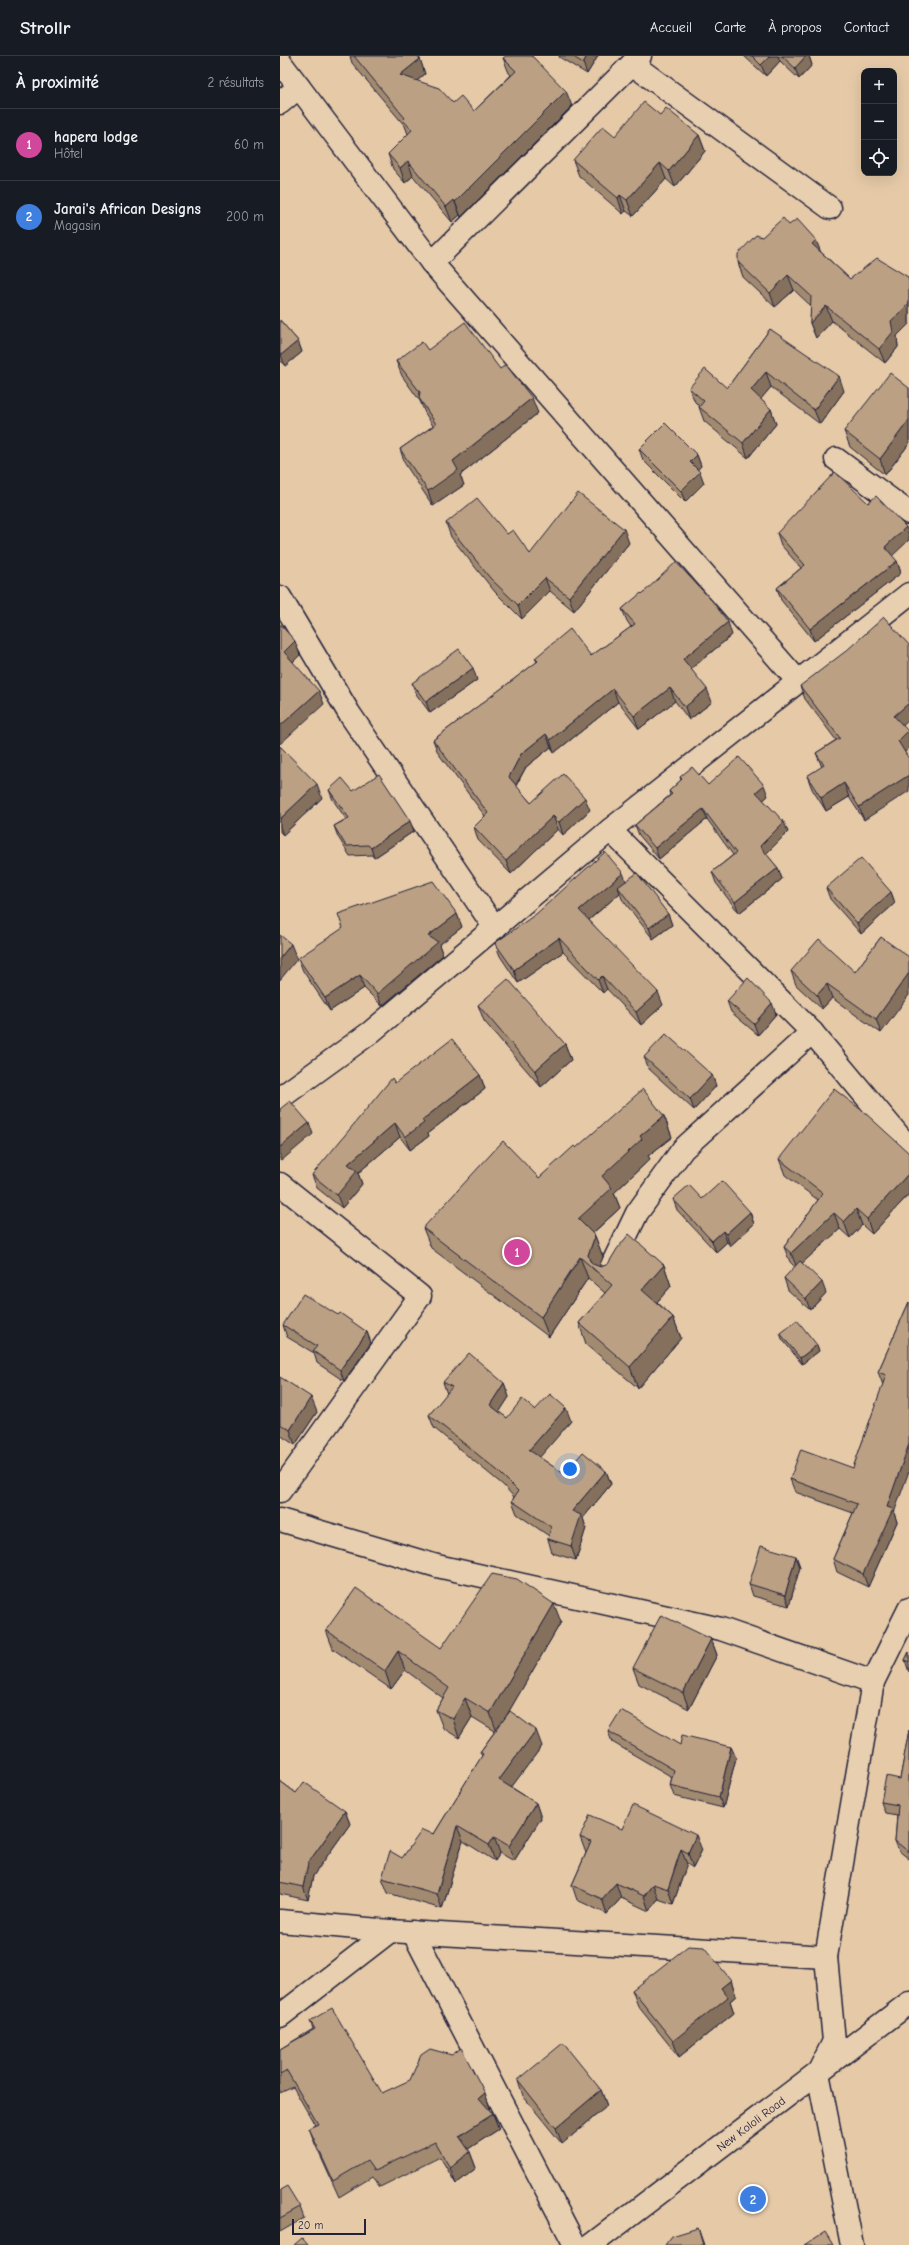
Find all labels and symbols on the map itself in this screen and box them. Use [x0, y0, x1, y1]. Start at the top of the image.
pin: 1 [504, 1237, 530, 1267]
your location [560, 1459, 580, 1479]
street label: New Kololi Road [714, 2094, 788, 2154]
pin: 2 [740, 2184, 766, 2214]
scale bar [292, 2217, 366, 2236]

